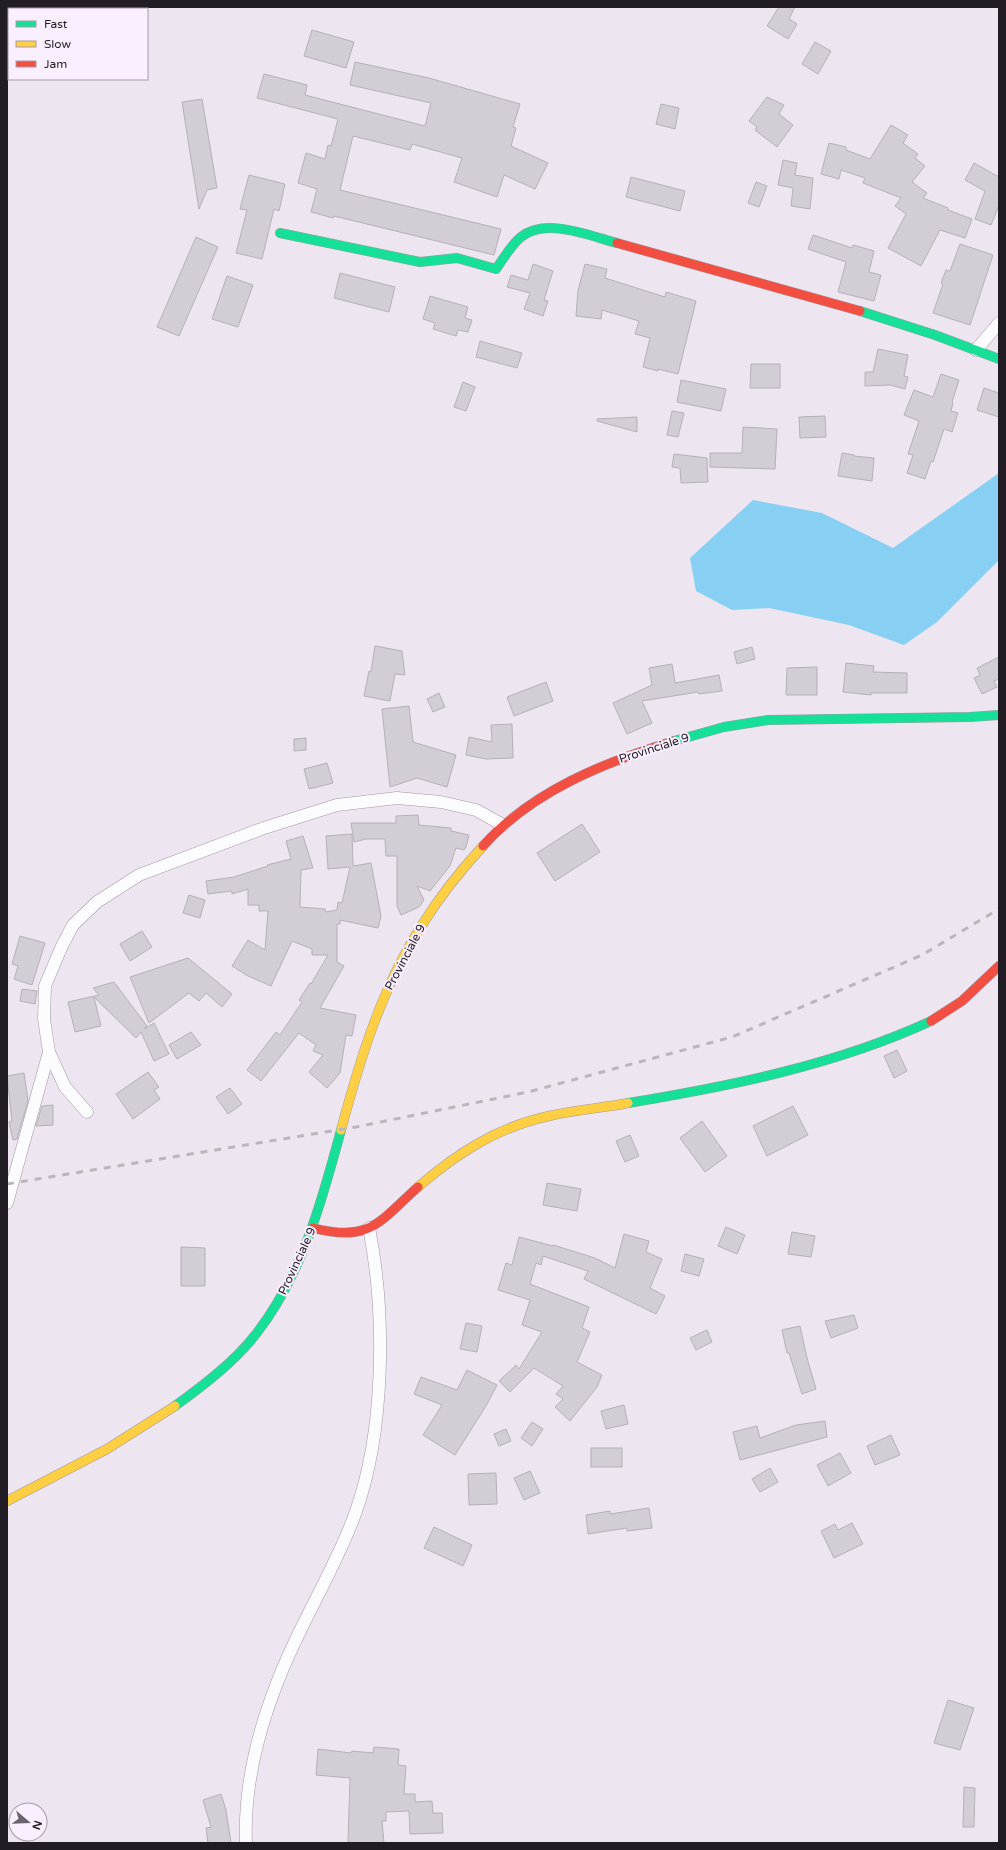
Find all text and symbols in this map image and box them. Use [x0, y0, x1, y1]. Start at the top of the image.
legend [8, 8, 148, 80]
text: Fast [44, 17, 68, 31]
text: Slow [44, 37, 71, 51]
text: Jam [44, 57, 67, 71]
street label: Provinciale 9 [617, 730, 691, 766]
street label: Provinciale 9 [382, 922, 428, 992]
street label: Provinciale 9 [275, 1225, 319, 1297]
north arrow [8, 1802, 48, 1842]
text: N [29, 1819, 45, 1831]

